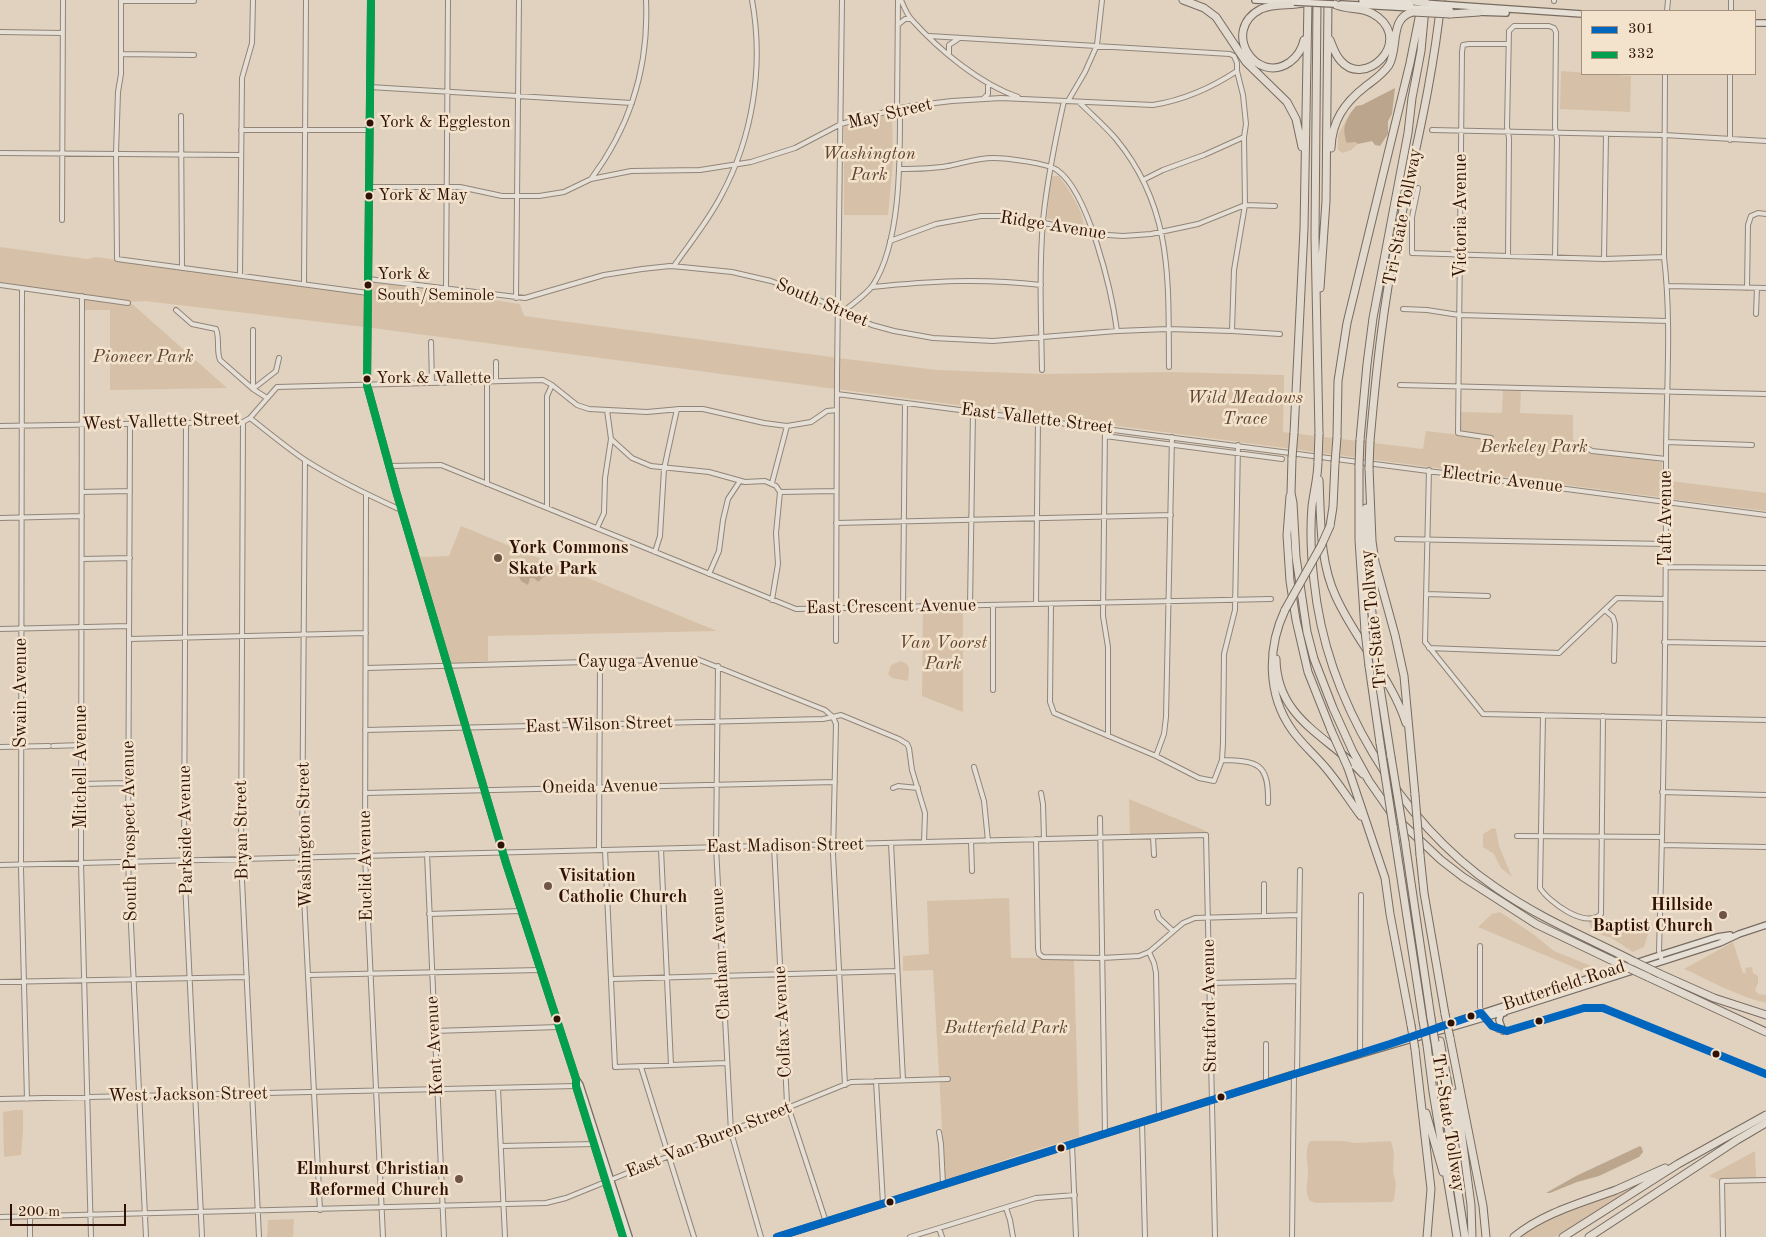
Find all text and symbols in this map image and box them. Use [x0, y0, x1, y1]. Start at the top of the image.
legend [1581, 10, 1756, 75]
text: 301 [1628, 22, 1654, 37]
text: 332 [1628, 47, 1654, 62]
street label: May Street [846, 94, 934, 134]
place label: York & Eggleston [379, 113, 511, 133]
marker: York & Eggleston [365, 118, 375, 128]
park label: Washington Park [822, 143, 916, 186]
street label: Tri-State Tollway [1379, 146, 1427, 288]
street label: Victoria Avenue [1450, 154, 1472, 278]
place label: York & May [378, 186, 468, 206]
marker: York & May [364, 191, 374, 201]
street label: Ridge Avenue [998, 207, 1108, 245]
place label: York & South/Seminole [377, 265, 494, 305]
street label: South Street [772, 274, 872, 332]
marker: York & South/Seminole [363, 280, 373, 290]
park label: Pioneer Park [92, 346, 194, 368]
place label: York & Vallette [376, 369, 491, 389]
marker: York & Vallette [362, 374, 372, 384]
park label: Wild Meadows Trace [1187, 387, 1303, 429]
street label: East Vallette Street [960, 399, 1114, 439]
street label: West Vallette Street [82, 408, 240, 436]
park label: Berkeley Park [1480, 436, 1588, 458]
street label: Electric Avenue [1440, 462, 1564, 498]
street label: Taft Avenue [1655, 470, 1677, 566]
place label: York Commons Skate Park [508, 537, 629, 580]
street label: Tri-State Tollway [1356, 548, 1392, 690]
marker: York Commons Skate Park [492, 552, 504, 564]
street label: East Crescent Avenue [806, 595, 976, 619]
park label: Van Voorst Park [899, 632, 987, 674]
street label: Swain Avenue [10, 638, 32, 748]
street label: Cayuga Avenue [578, 651, 698, 673]
street label: Mitchell Avenue [70, 705, 92, 829]
street label: East Wilson Street [525, 712, 673, 738]
street label: South Prospect Avenue [118, 740, 142, 922]
street label: Washington Street [293, 762, 317, 908]
street label: Parkside Avenue [174, 765, 198, 895]
street label: Oneida Avenue [542, 775, 658, 799]
street label: Bryan Street [230, 780, 254, 880]
street label: Euclid Avenue [354, 810, 378, 922]
street label: East Madison Street [706, 834, 864, 858]
unlabelled marker [496, 840, 506, 850]
place label: Visitation Catholic Church [558, 865, 687, 908]
marker: Visitation Catholic Church [542, 880, 554, 892]
street label: Chatham Avenue [707, 887, 735, 1021]
place label: Hillside Baptist Church [1592, 894, 1713, 936]
marker: Hillside Baptist Church [1717, 909, 1729, 921]
street label: Stratford Avenue [1198, 939, 1222, 1073]
street label: Butterfield Road [1500, 956, 1628, 1016]
street label: Colfax Avenue [769, 965, 797, 1079]
street label: Kent Avenue [422, 995, 448, 1097]
unlabelled marker [1466, 1011, 1476, 1021]
unlabelled marker [552, 1014, 562, 1024]
unlabelled marker [1534, 1016, 1544, 1026]
park label: Butterfield Park [944, 1017, 1068, 1039]
unlabelled marker [1446, 1018, 1456, 1028]
unlabelled marker [1711, 1049, 1721, 1059]
street label: Tri-State Tollway [1426, 1052, 1470, 1194]
street label: West Jackson Street [108, 1083, 268, 1107]
unlabelled marker [1216, 1092, 1226, 1102]
street label: East Van Buren Street [623, 1097, 795, 1183]
unlabelled marker [1056, 1143, 1066, 1153]
place label: Elmhurst Christian Reformed Church [296, 1158, 449, 1200]
marker: Elmhurst Christian Reformed Church [453, 1173, 465, 1185]
scale bar [12, 1194, 129, 1226]
unlabelled marker [885, 1197, 895, 1207]
text: 200 m [18, 1205, 60, 1220]

